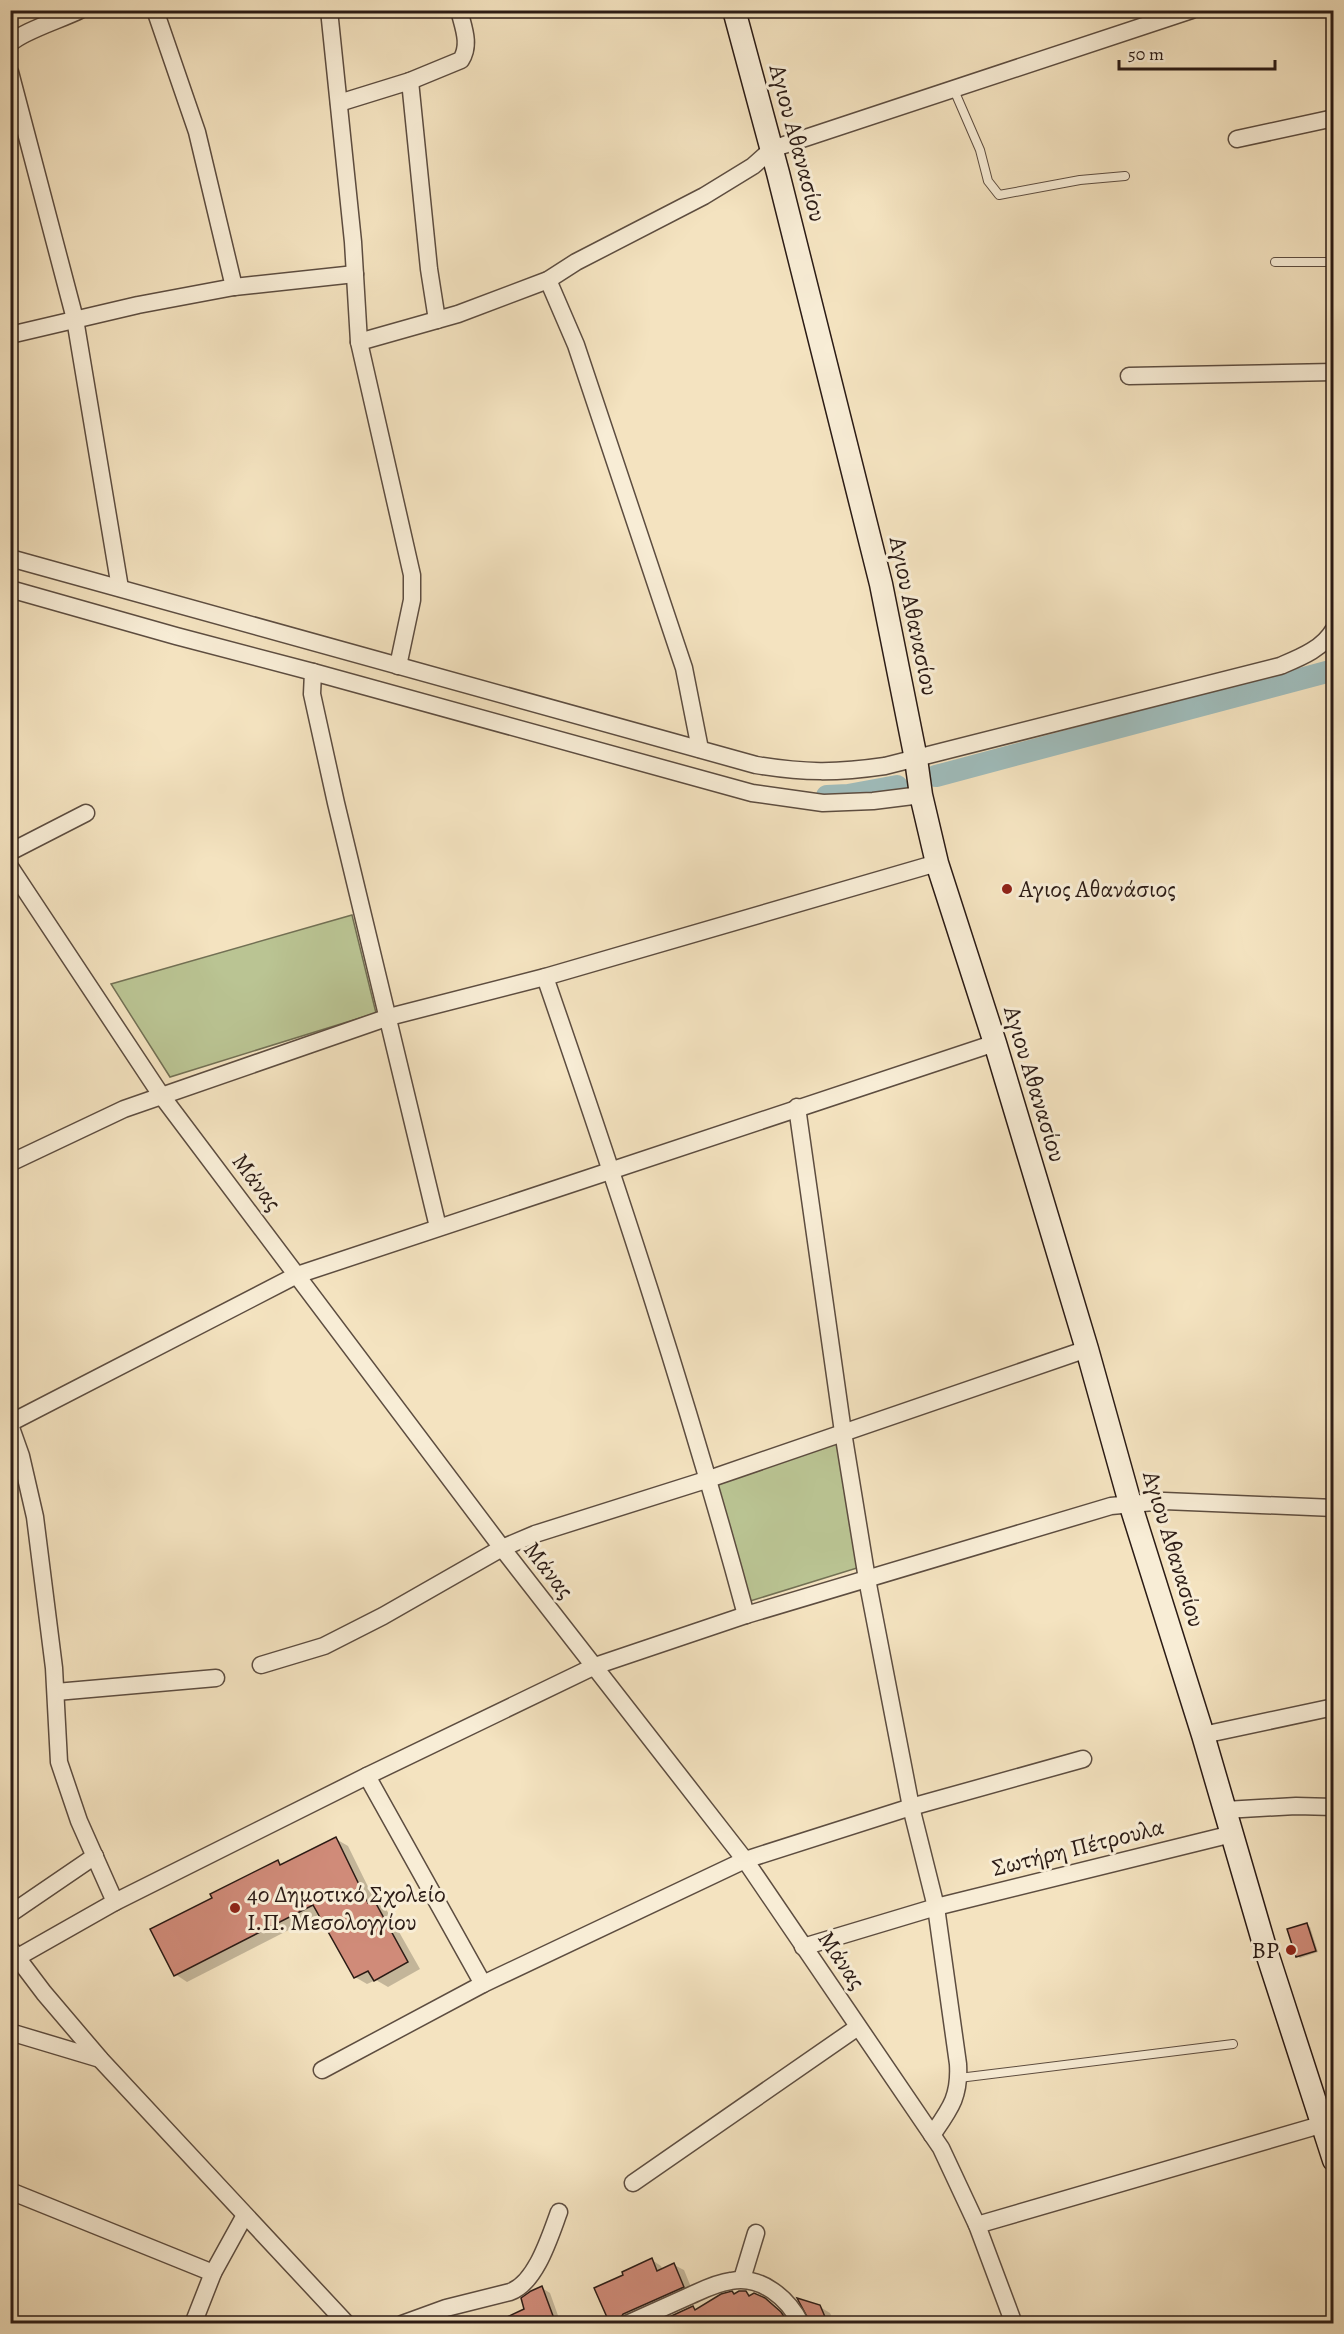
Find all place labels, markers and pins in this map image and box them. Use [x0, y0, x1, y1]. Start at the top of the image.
place label: Αγιος Αθανάσιος [1018, 873, 1176, 905]
marker: Αγιος Αθανάσιος [1000, 882, 1014, 896]
place label: 4ο Δημοτικό Σχολείο Ι.Π. Μεσολογγίου [247, 1878, 446, 1938]
marker: 4ο Δημοτικό Σχολείο Ι.Π. Μεσολογγίου [228, 1901, 242, 1915]
place label: BP [1251, 1934, 1279, 1966]
marker: BP [1284, 1943, 1298, 1957]

